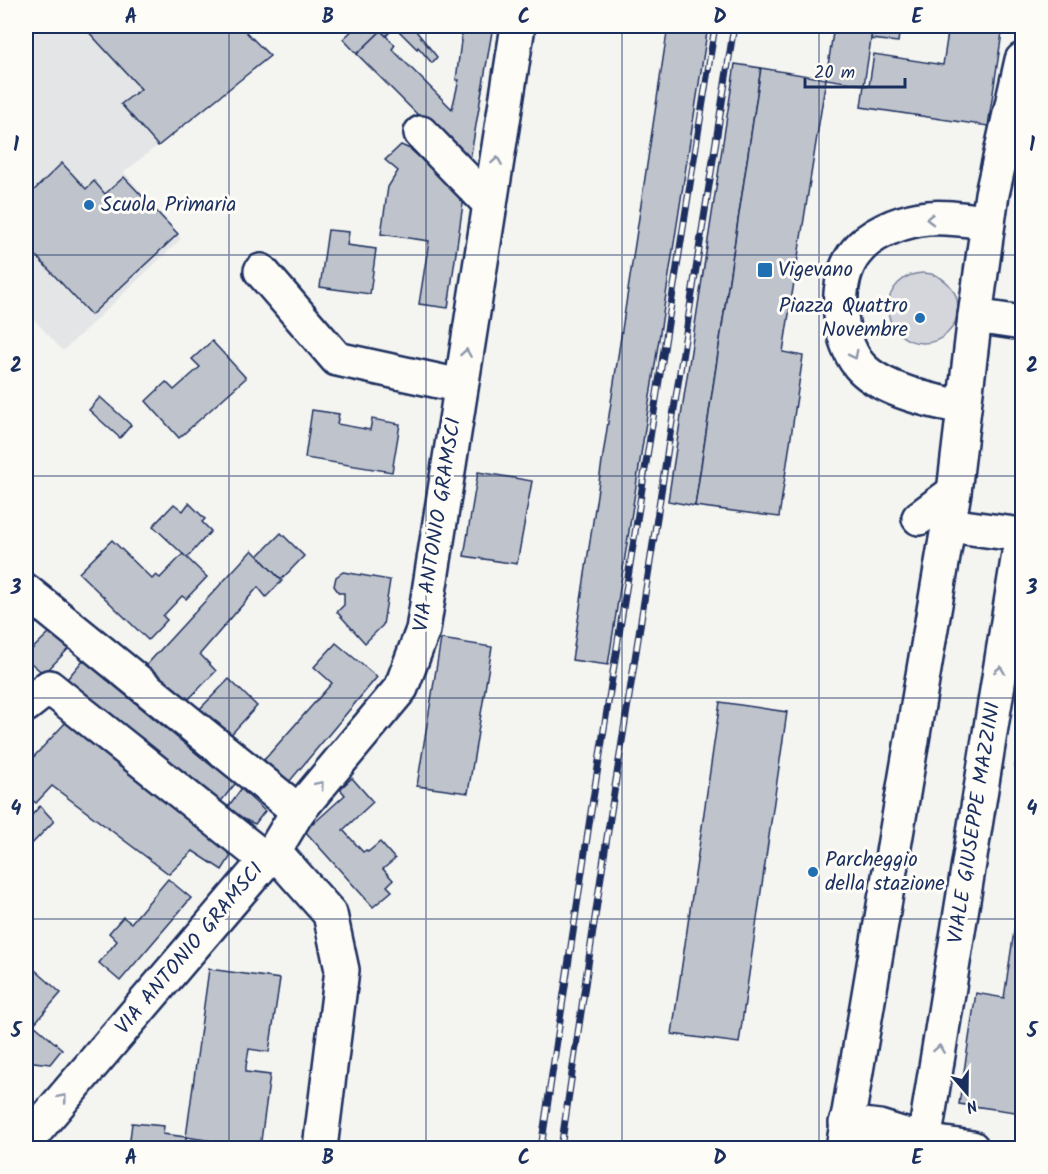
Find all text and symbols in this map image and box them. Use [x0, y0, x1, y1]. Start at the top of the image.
text: A [125, 2, 137, 34]
text: B [322, 2, 334, 34]
text: C [518, 2, 530, 34]
text: D [713, 2, 727, 34]
text: E [911, 2, 923, 34]
scale bar [805, 51, 906, 89]
text: 20 m [814, 59, 855, 88]
text: 1 [13, 130, 19, 162]
text: 1 [1029, 130, 1035, 162]
one-way arrow [490, 156, 502, 165]
place label: Scuola Primaria [101, 189, 236, 222]
marker: Scuola Primaria [82, 198, 96, 212]
one-way arrow [926, 213, 935, 225]
place label: Vigevano [778, 254, 853, 287]
marker: Vigevano [756, 261, 774, 279]
place label: Piazza Quattro Novembre [779, 290, 909, 347]
marker: Piazza Quattro Novembre [913, 311, 927, 325]
one-way arrow [459, 349, 472, 359]
one-way arrow [847, 349, 858, 360]
text: 2 [10, 351, 22, 383]
text: 2 [1026, 351, 1038, 383]
street label: VIA ANTONIO GRAMSCI [405, 415, 471, 635]
text: 3 [10, 573, 22, 605]
text: 3 [1026, 573, 1038, 605]
one-way arrow [993, 665, 1006, 675]
street label: VIALE GIUSEPPE MAZZINI [940, 700, 1010, 946]
one-way arrow [313, 781, 324, 792]
text: 4 [11, 794, 22, 826]
text: 4 [1027, 794, 1038, 826]
place label: Parcheggio della stazione [825, 844, 945, 901]
street label: VIA ANTONIO GRAMSCI [108, 855, 272, 1043]
marker: Parcheggio della stazione [806, 865, 820, 879]
text: 5 [10, 1016, 23, 1048]
text: 5 [1026, 1016, 1039, 1048]
one-way arrow [932, 1045, 945, 1055]
north arrow [937, 1063, 997, 1123]
text: N [963, 1092, 981, 1119]
one-way arrow [56, 1093, 67, 1104]
text: A [125, 1143, 137, 1174]
text: B [322, 1143, 334, 1174]
text: C [518, 1143, 530, 1174]
text: D [713, 1143, 727, 1174]
text: E [911, 1143, 923, 1174]

